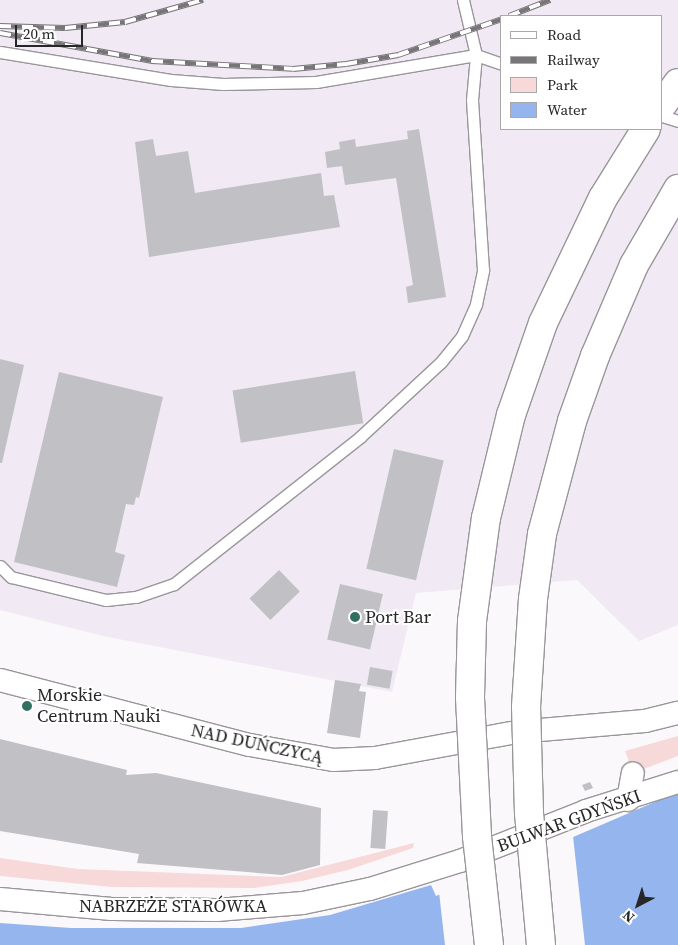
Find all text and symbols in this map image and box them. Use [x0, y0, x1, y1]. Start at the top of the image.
scale bar [18, 15, 85, 47]
legend [500, 15, 663, 130]
text: 20 m [23, 23, 55, 44]
text: Road [547, 24, 581, 45]
text: Railway [547, 49, 600, 70]
text: Park [547, 74, 578, 95]
text: Water [547, 99, 587, 120]
place label: Port Bar [365, 606, 431, 628]
marker: Port Bar [349, 611, 361, 623]
place label: Morskie Centrum Nauki [37, 685, 161, 728]
marker: Morskie Centrum Nauki [21, 700, 33, 712]
street label: NAD DUŃCZYCĄ [189, 719, 325, 769]
street label: BULWAR GDYŃSKI [494, 785, 644, 857]
north arrow [613, 880, 663, 930]
street label: NABRZEŻE STARÓWKA [79, 895, 267, 917]
text: N [618, 906, 639, 927]

